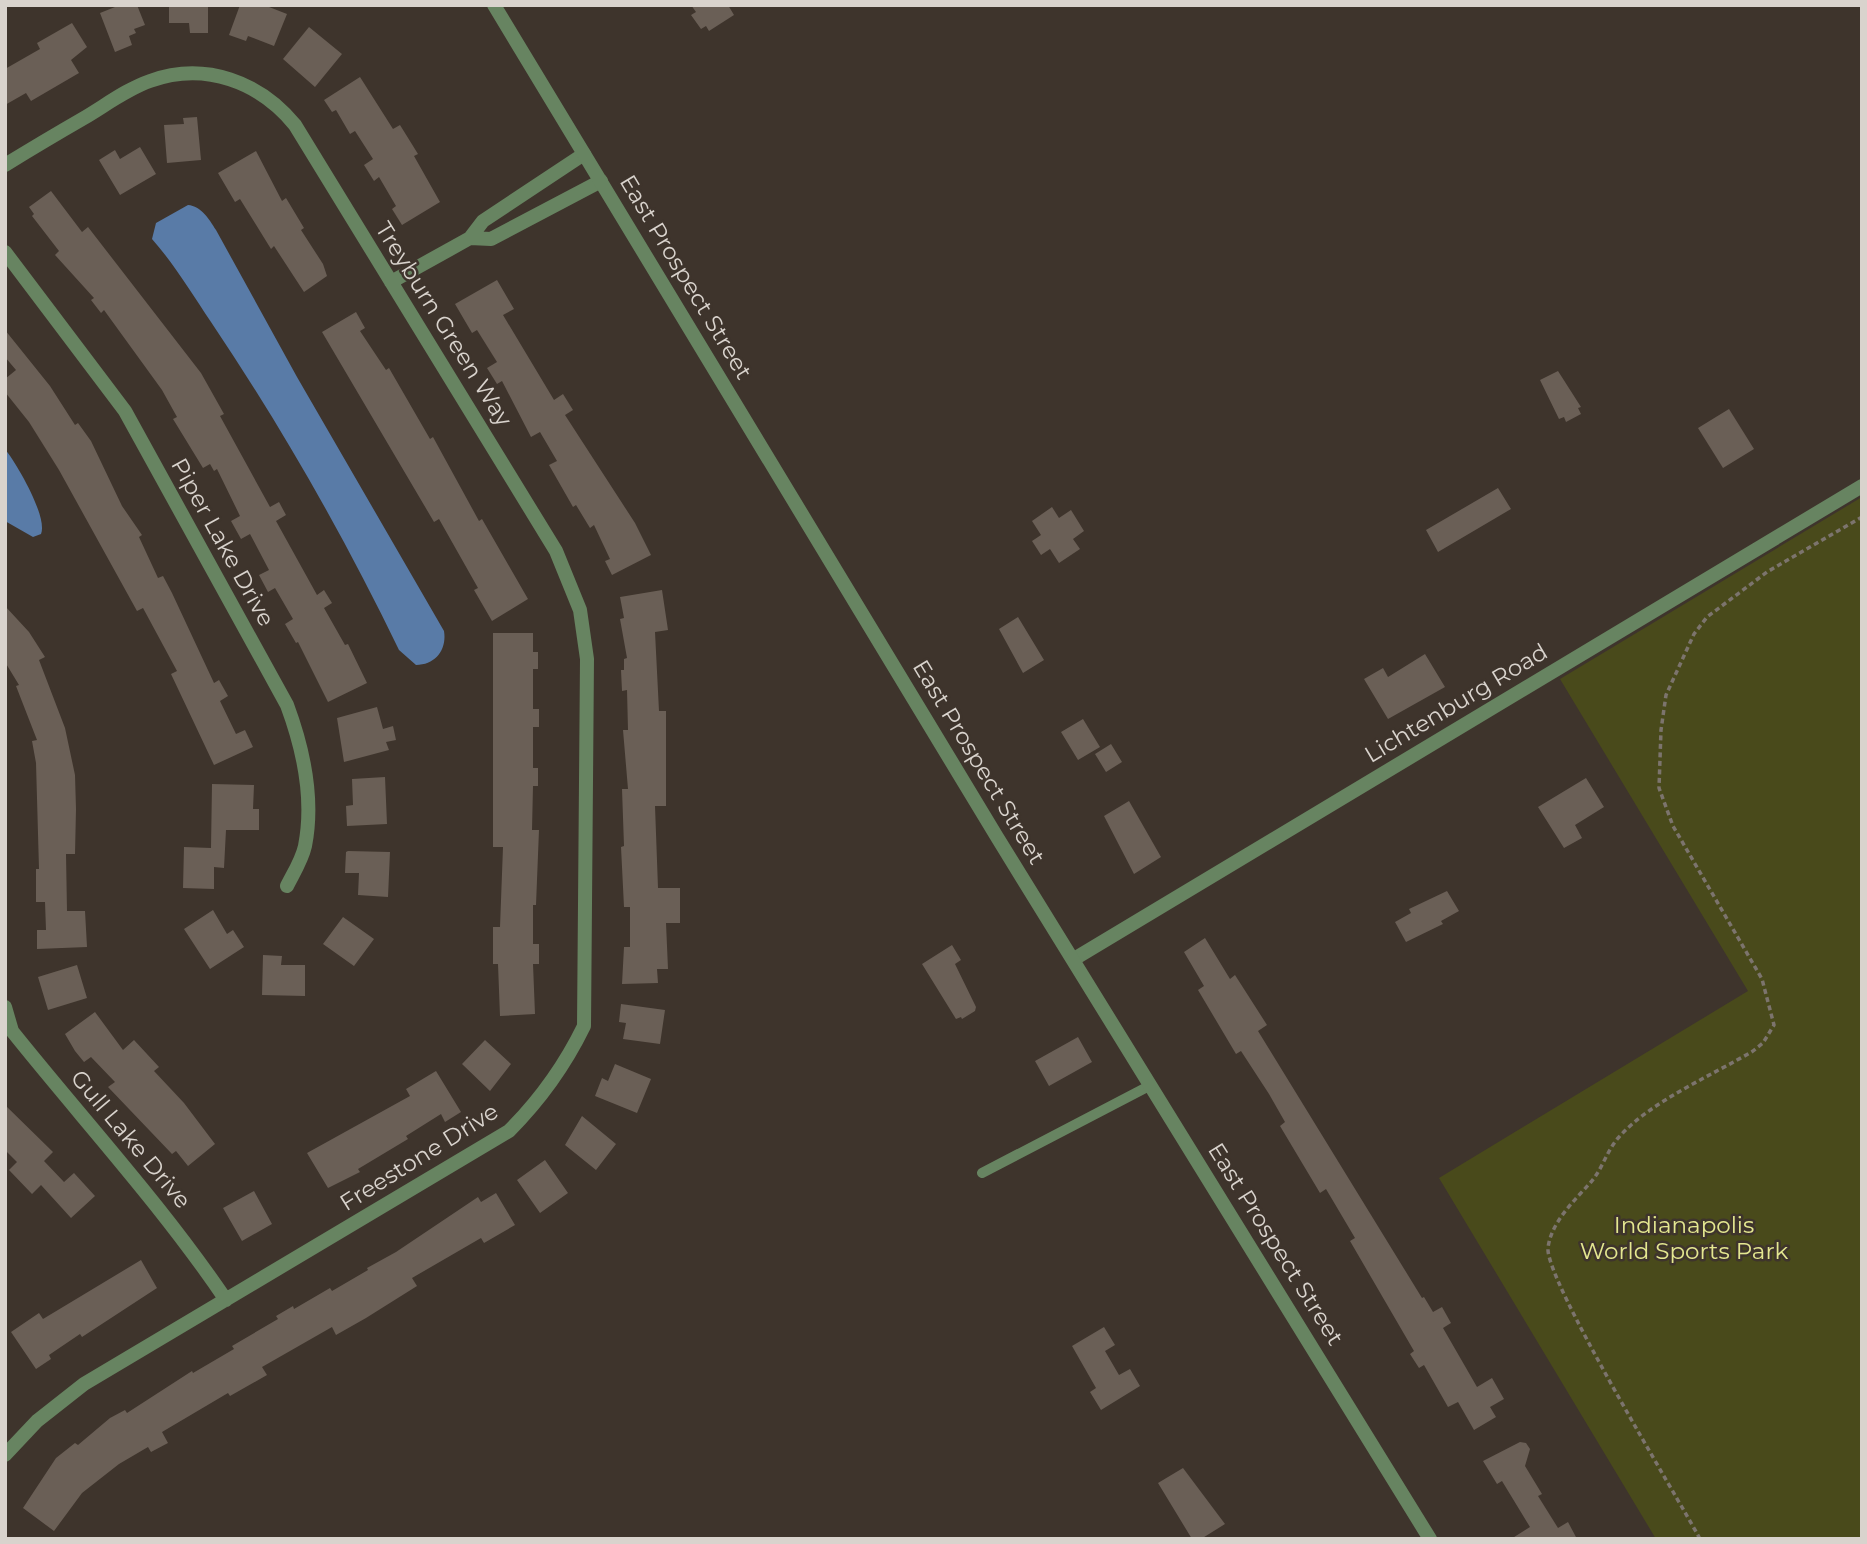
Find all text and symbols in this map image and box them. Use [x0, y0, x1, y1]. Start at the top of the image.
street label: East Prospect Street [614, 170, 758, 384]
street label: Treyburn Green Way [370, 217, 519, 432]
street label: Piper Lake Drive [165, 453, 281, 631]
street label: Lichtenburg Road [1360, 637, 1552, 769]
street label: East Prospect Street [907, 655, 1051, 869]
street label: Gull Lake Drive [65, 1064, 197, 1214]
street label: Freestone Drive [335, 1097, 503, 1217]
street label: East Prospect Street [1202, 1138, 1350, 1350]
park label: Indianapolis World Sports Park [1580, 1211, 1788, 1265]

